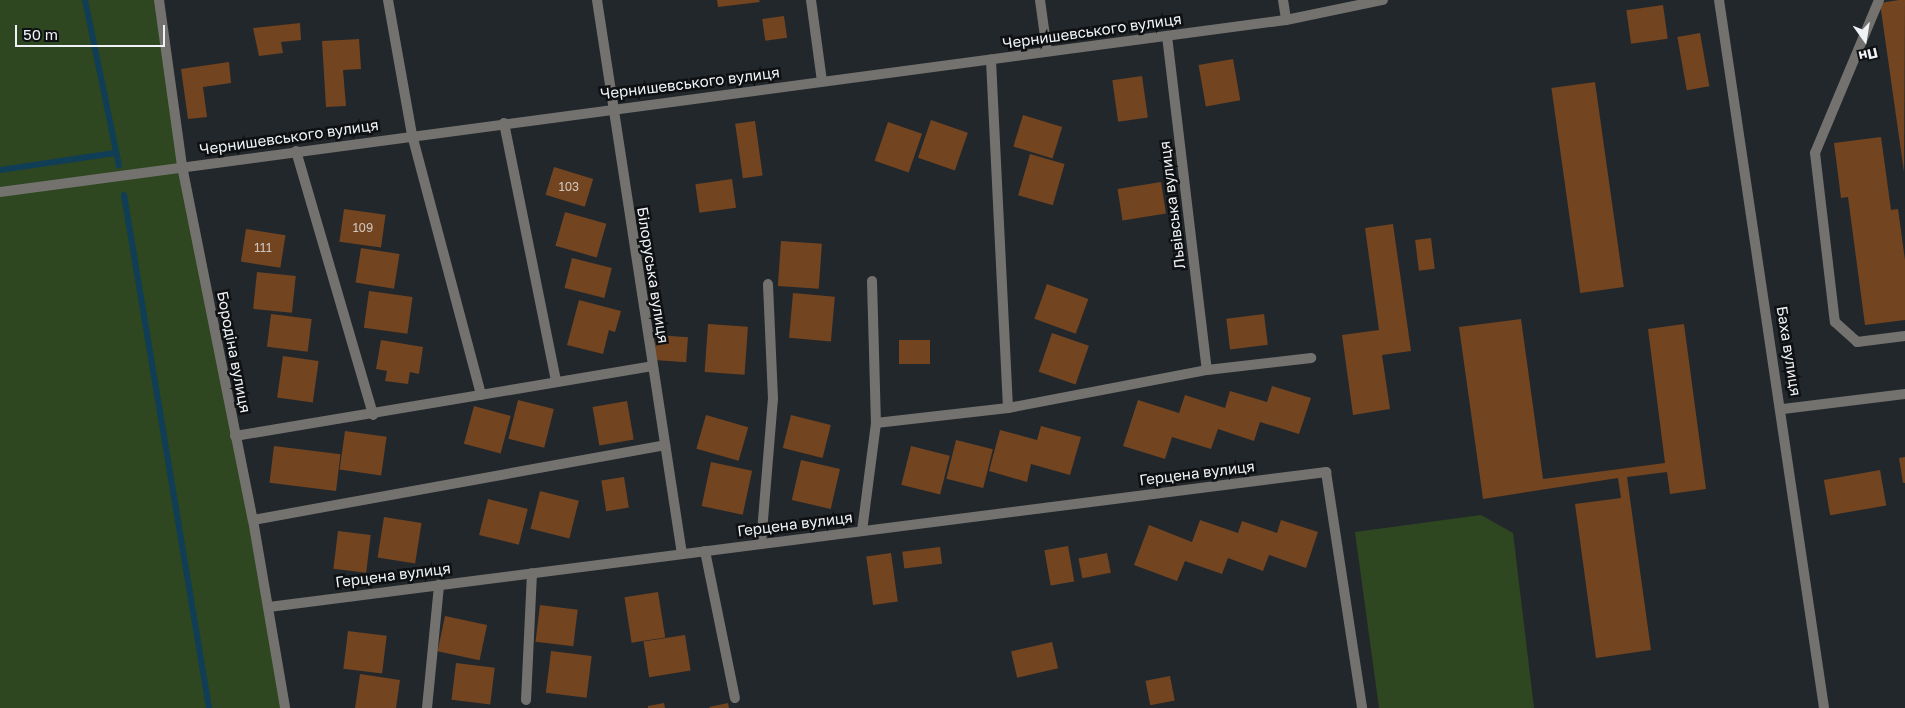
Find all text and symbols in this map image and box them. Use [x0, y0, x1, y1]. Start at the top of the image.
street label: Чернишевського вулиця [1001, 10, 1183, 52]
scale bar [18, 15, 168, 47]
north arrow [1840, 15, 1890, 65]
text: 50 m [23, 25, 58, 43]
text: Пн [1857, 45, 1880, 66]
street label: Чернишевського вулиця [599, 63, 781, 103]
street label: Чернишевського вулиця [198, 116, 380, 158]
street label: Львівська вулиця [1155, 140, 1189, 270]
house number: 103 [559, 180, 579, 194]
street label: Білоруська вулиця [633, 206, 673, 344]
house number: 109 [353, 221, 373, 235]
house number: 111 [254, 241, 272, 255]
street label: Бородіна вулиця [213, 290, 255, 414]
street label: Баха вулиця [1773, 305, 1805, 397]
street label: Герцена вулиця [1138, 457, 1256, 489]
street label: Герцена вулиця [736, 508, 854, 540]
street label: Герцена вулиця [334, 559, 452, 591]

